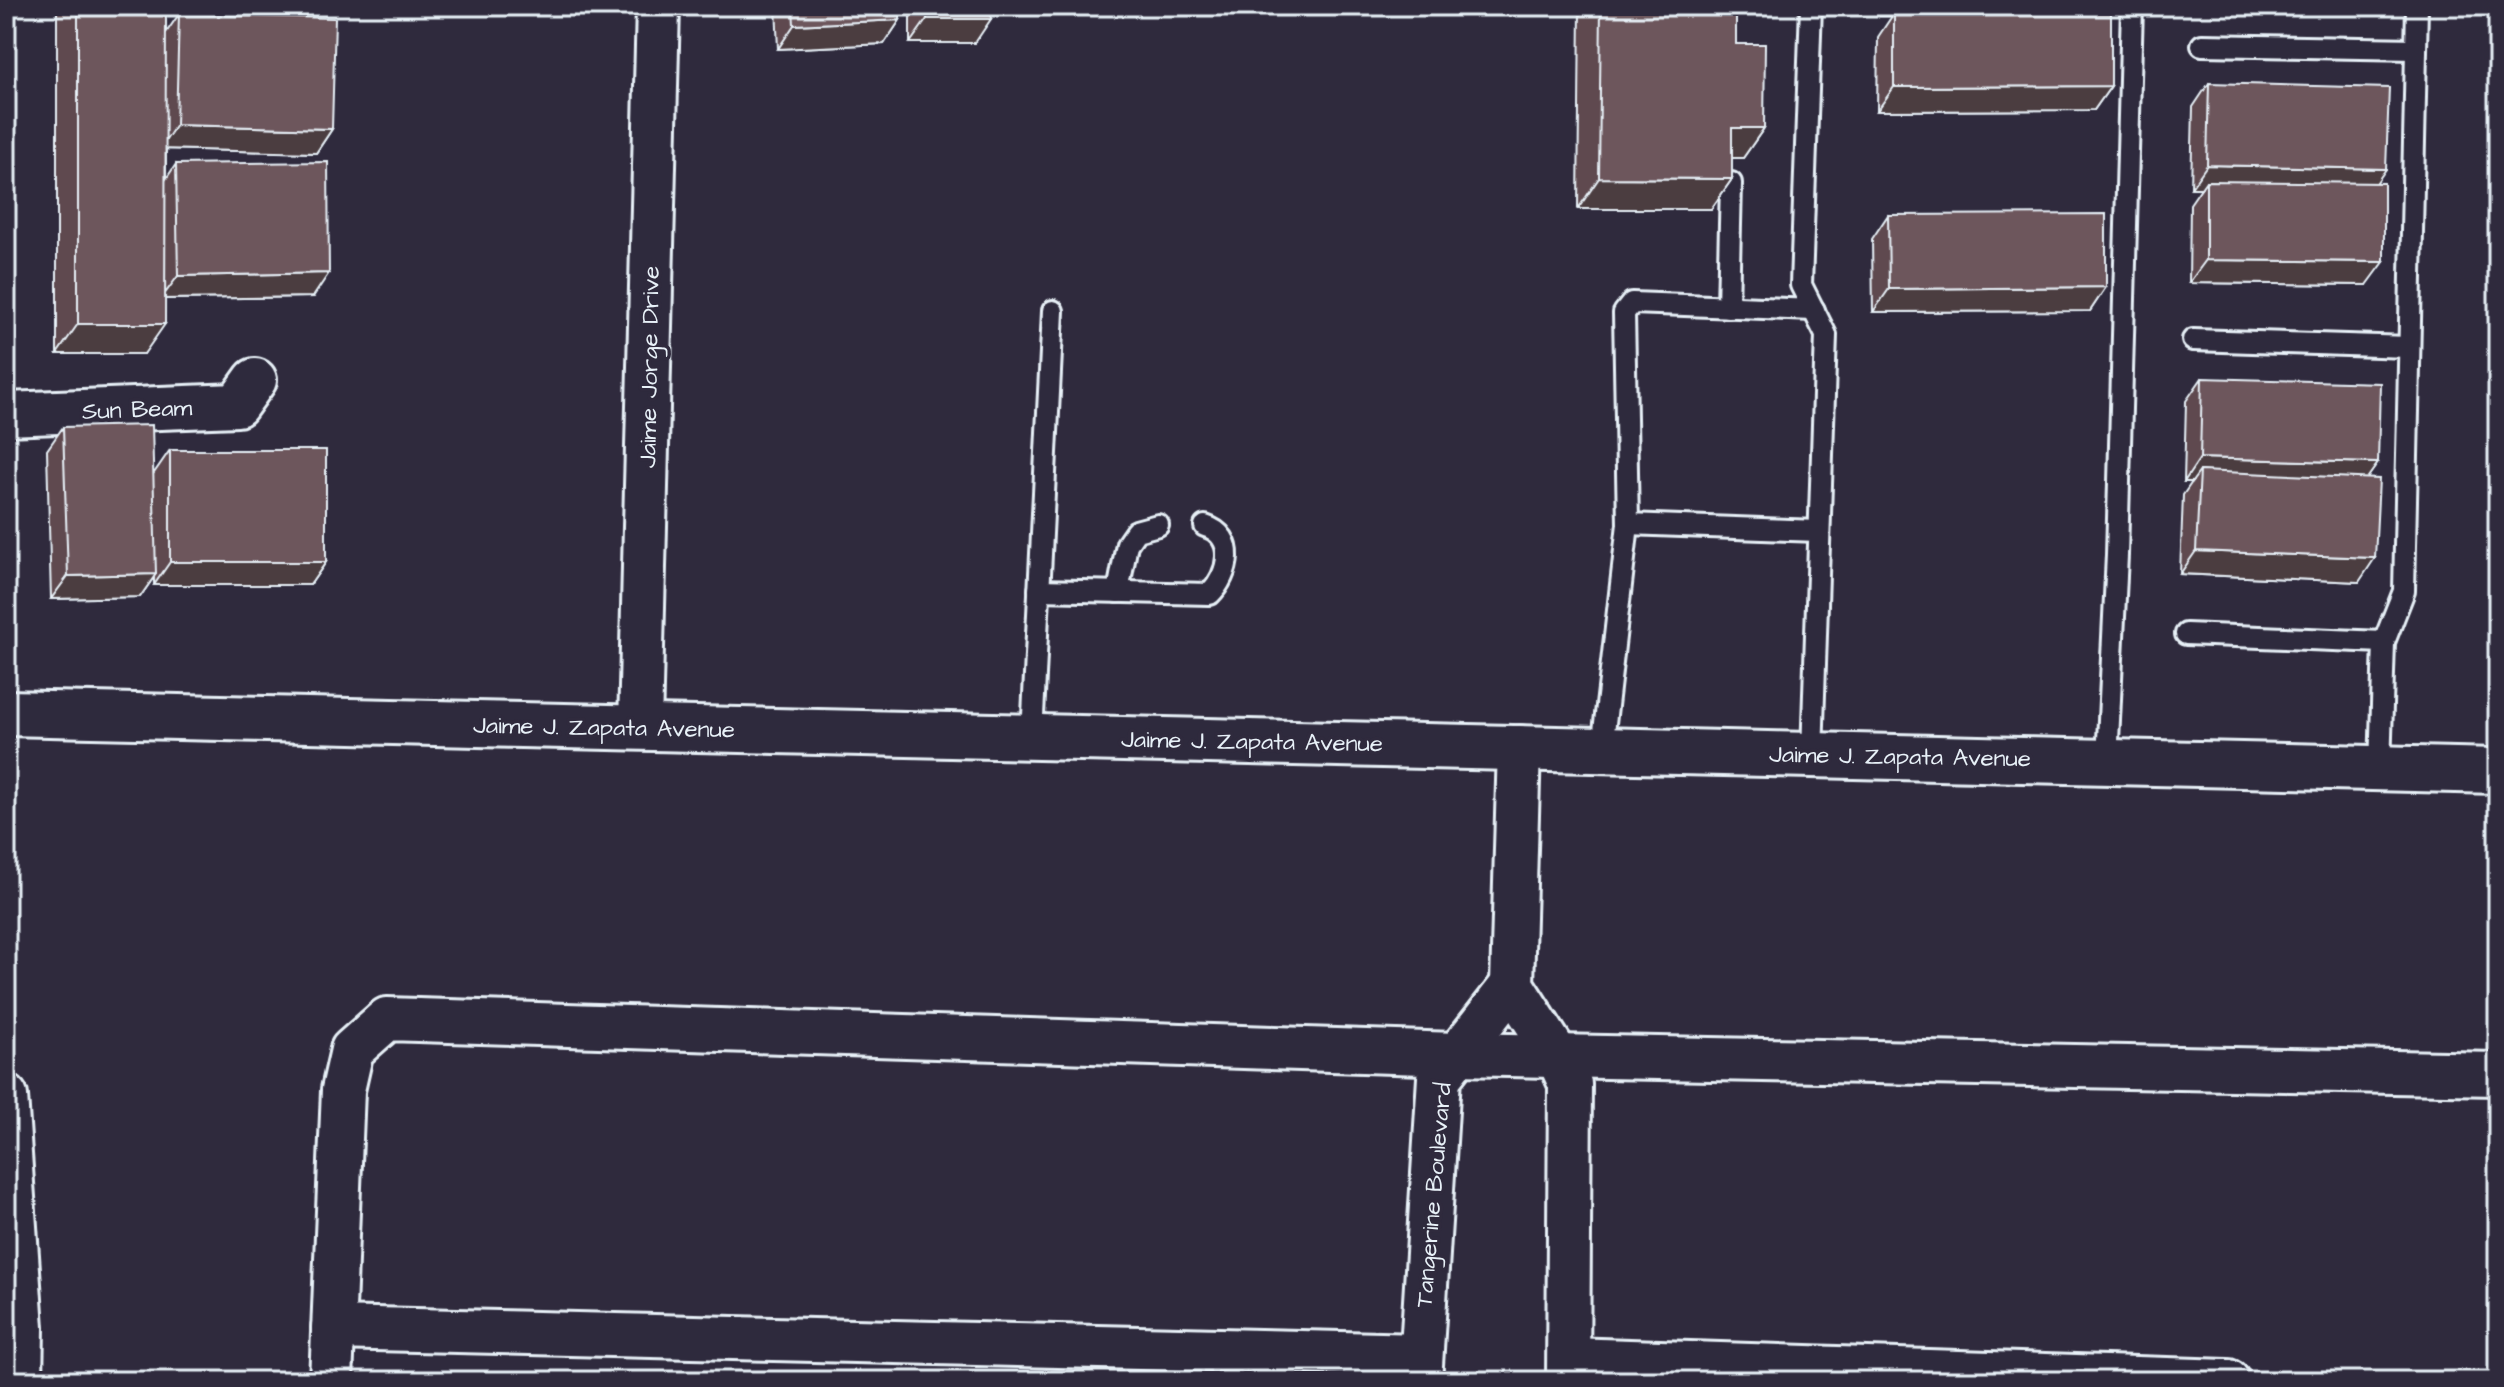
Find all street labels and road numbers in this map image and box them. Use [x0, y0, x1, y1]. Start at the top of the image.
street label: Jaime Jorge Drive [631, 266, 670, 468]
street label: Sun Beam [81, 391, 193, 429]
street label: Jaime J. Zapata Avenue [473, 709, 735, 747]
street label: Jaime J. Zapata Avenue [1121, 723, 1383, 761]
street label: Jaime J. Zapata Avenue [1769, 738, 2031, 776]
street label: Tangerine Boulevard [1407, 1081, 1462, 1309]

